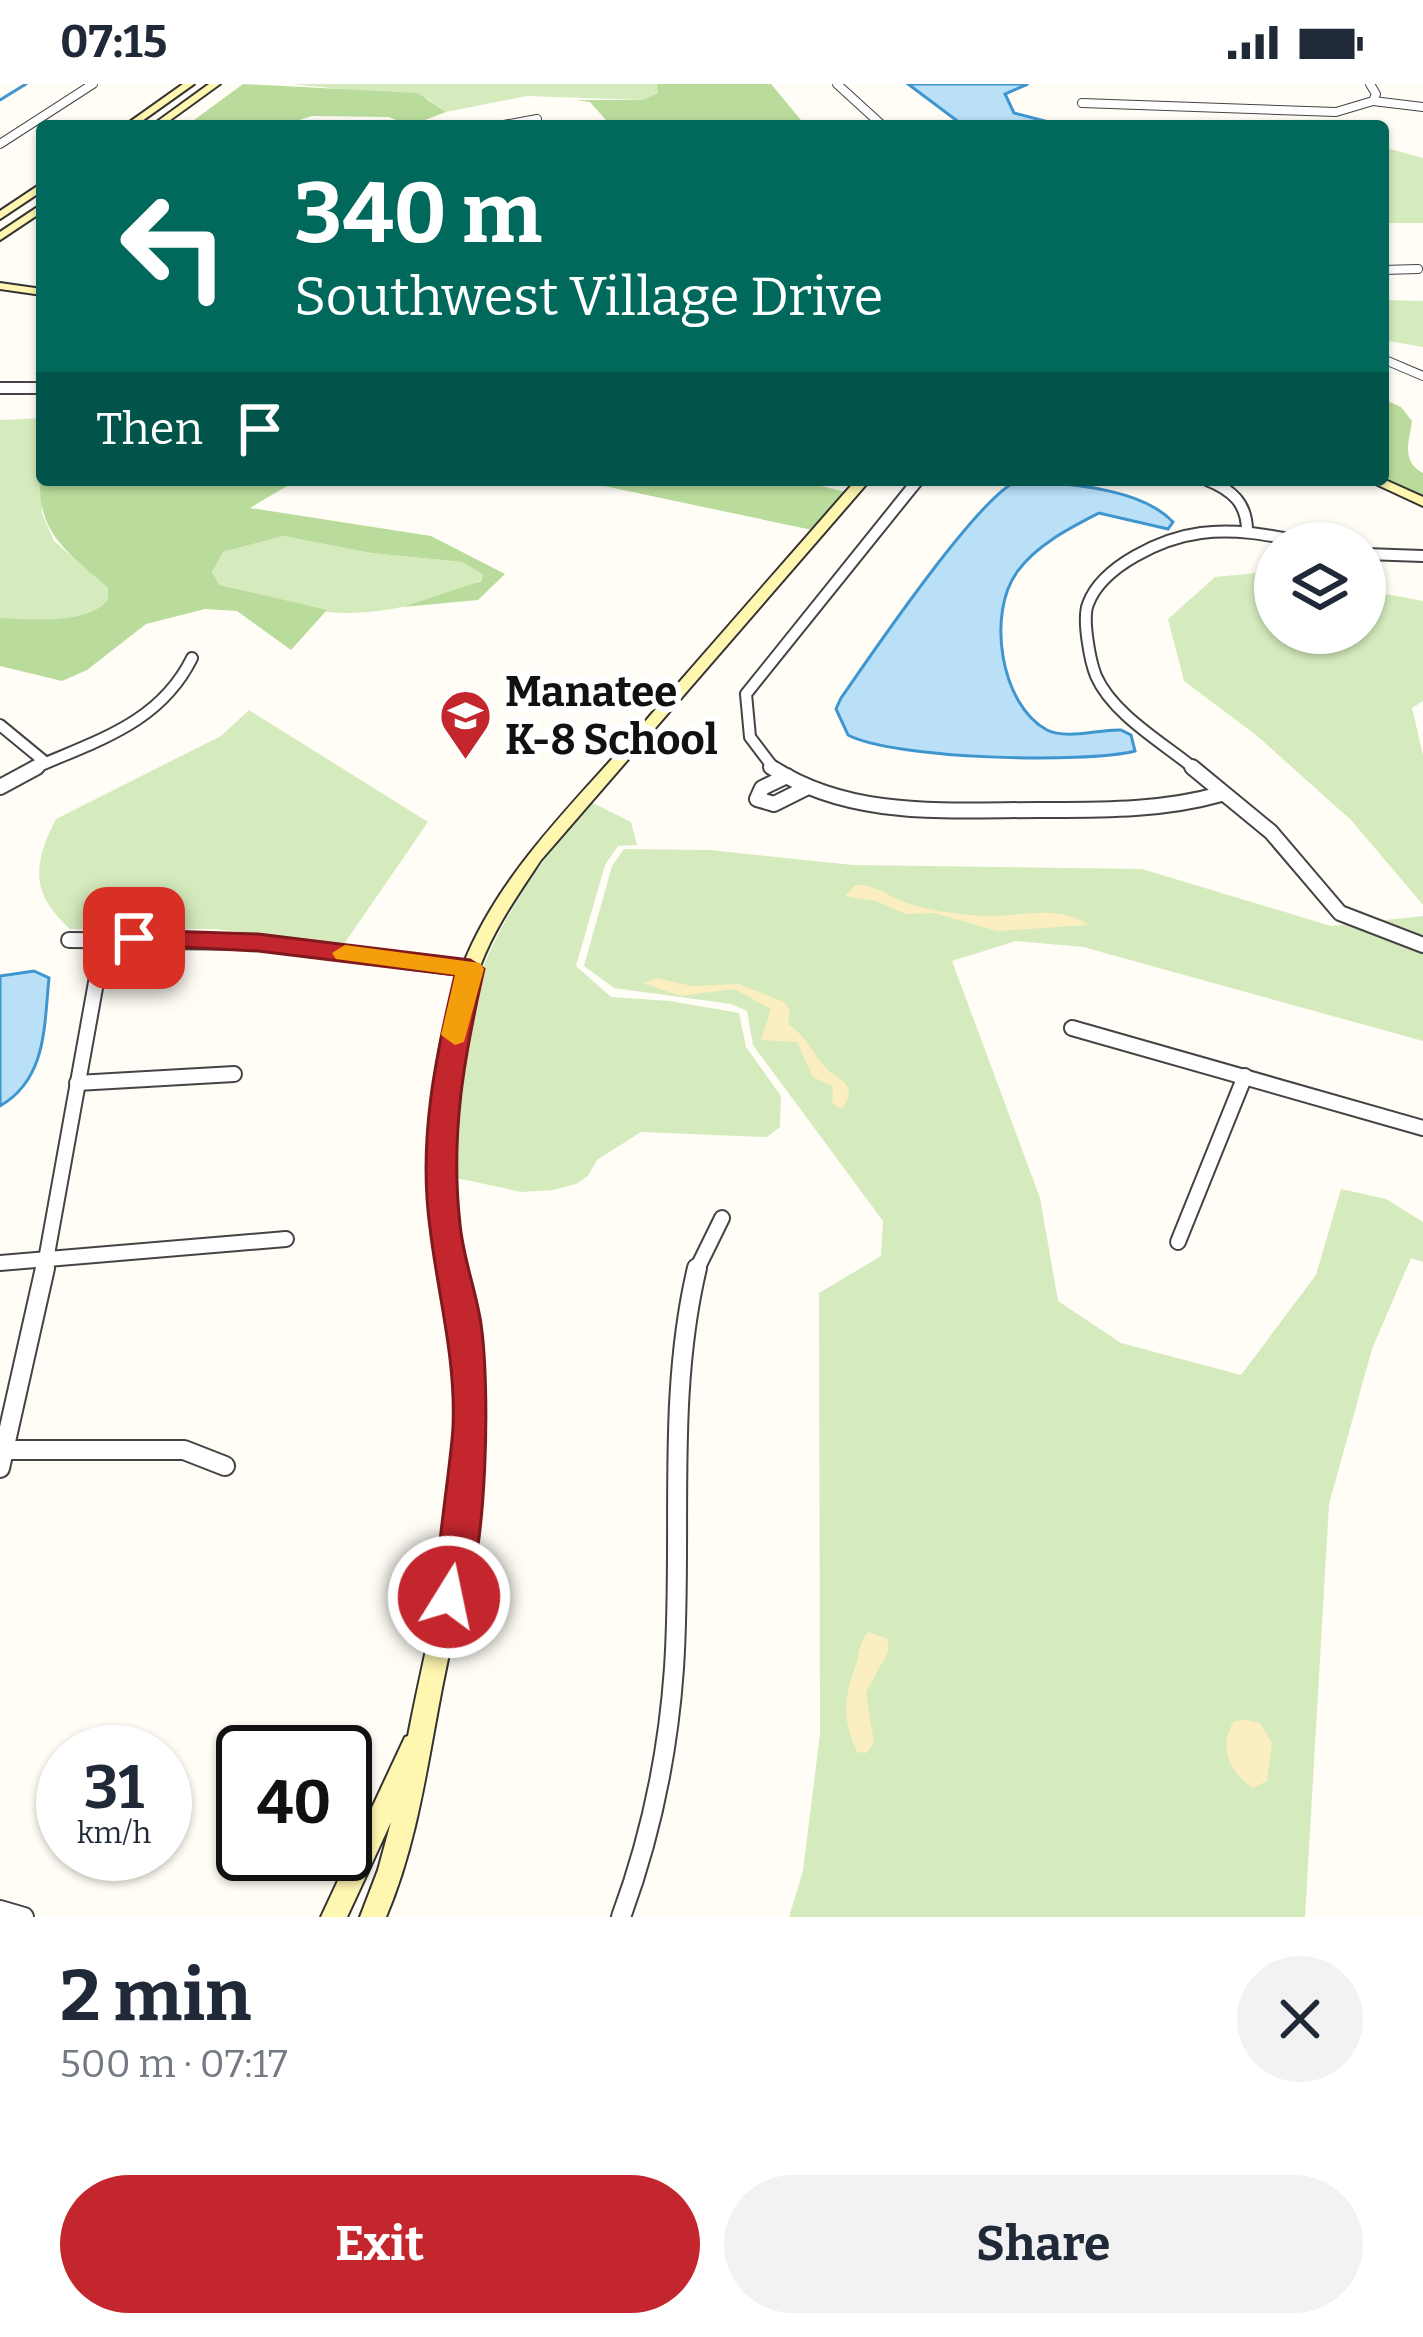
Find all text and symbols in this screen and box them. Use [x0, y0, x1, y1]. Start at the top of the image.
text: 07:15 [60, 15, 167, 69]
text: 340 m [294, 163, 542, 264]
icon: left [96, 168, 252, 324]
text: Southwest Village Drive [294, 265, 883, 329]
icon: arrive [227, 396, 293, 462]
text: Then [96, 402, 203, 456]
map controls [1254, 522, 1386, 654]
button: layers [1254, 522, 1386, 654]
place label: Manatee K-8 School [505, 667, 718, 765]
school or university icon: Manatee K-8 School [438, 687, 494, 761]
pin [83, 887, 185, 989]
icon: arrive [101, 905, 167, 971]
position arrow [386, 1534, 512, 1660]
speed limit sign: 40 [216, 1725, 372, 1881]
text: 31 [84, 1752, 144, 1824]
text: km/h [77, 1815, 151, 1851]
text: 2 min [60, 1953, 251, 2039]
button: close [1237, 1956, 1363, 2082]
text: 500 m · 07:17 [60, 2041, 288, 2087]
button: Exit [60, 2175, 700, 2313]
button: Share [724, 2175, 1363, 2313]

